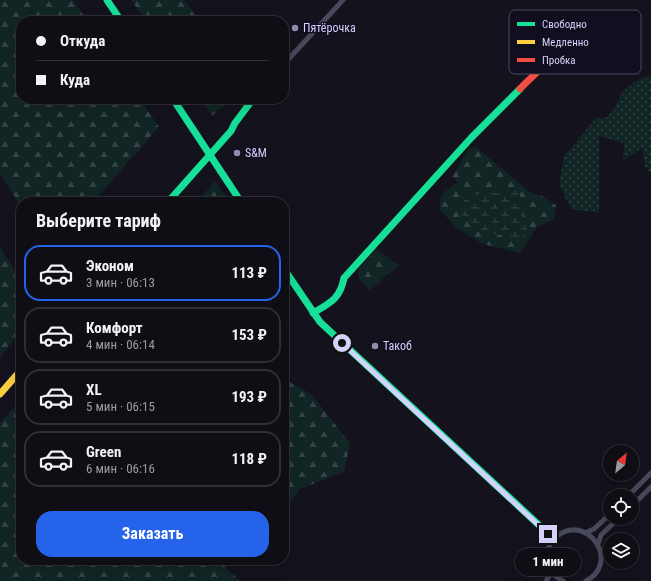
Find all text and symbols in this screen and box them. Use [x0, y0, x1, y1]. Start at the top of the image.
legend [509, 10, 641, 74]
text: Свободно [542, 18, 587, 31]
place label: Пятёрочка [303, 21, 356, 35]
marker: Пятёрочка [290, 23, 300, 33]
text: Откуда [60, 32, 105, 50]
text: Медленно [542, 36, 589, 49]
text: Пробка [542, 54, 576, 67]
text: Куда [60, 71, 90, 89]
place label: S&M [245, 146, 267, 160]
marker: S&M [232, 148, 242, 158]
text: Выберите тариф [36, 210, 161, 231]
icon: car [38, 255, 74, 291]
text: Эконом [86, 257, 134, 275]
text: 113 ₽ [231, 264, 267, 282]
text: 3 мин · 06:13 [86, 275, 155, 290]
icon: car [38, 317, 74, 353]
text: Комфорт [86, 319, 143, 337]
text: 153 ₽ [231, 326, 267, 344]
route start [333, 334, 351, 352]
text: 4 мин · 06:14 [86, 337, 155, 352]
place label: Такоб [383, 339, 412, 353]
marker: Такоб [370, 341, 380, 351]
icon: car [38, 379, 74, 415]
text: XL [86, 381, 102, 399]
text: 193 ₽ [231, 388, 267, 406]
text: 5 мин · 06:15 [86, 399, 155, 414]
icon: car [38, 441, 74, 477]
text: Green [86, 443, 121, 461]
north arrow [603, 445, 639, 481]
map controls [603, 445, 639, 569]
text: 118 ₽ [231, 450, 267, 468]
text: 6 мин · 06:16 [86, 461, 155, 476]
button: locate [603, 489, 639, 525]
button: Заказать [36, 511, 269, 557]
route end [539, 525, 557, 543]
button: layers [603, 533, 639, 569]
callout: 1 мин [515, 548, 581, 576]
text: 1 мин [532, 554, 564, 569]

